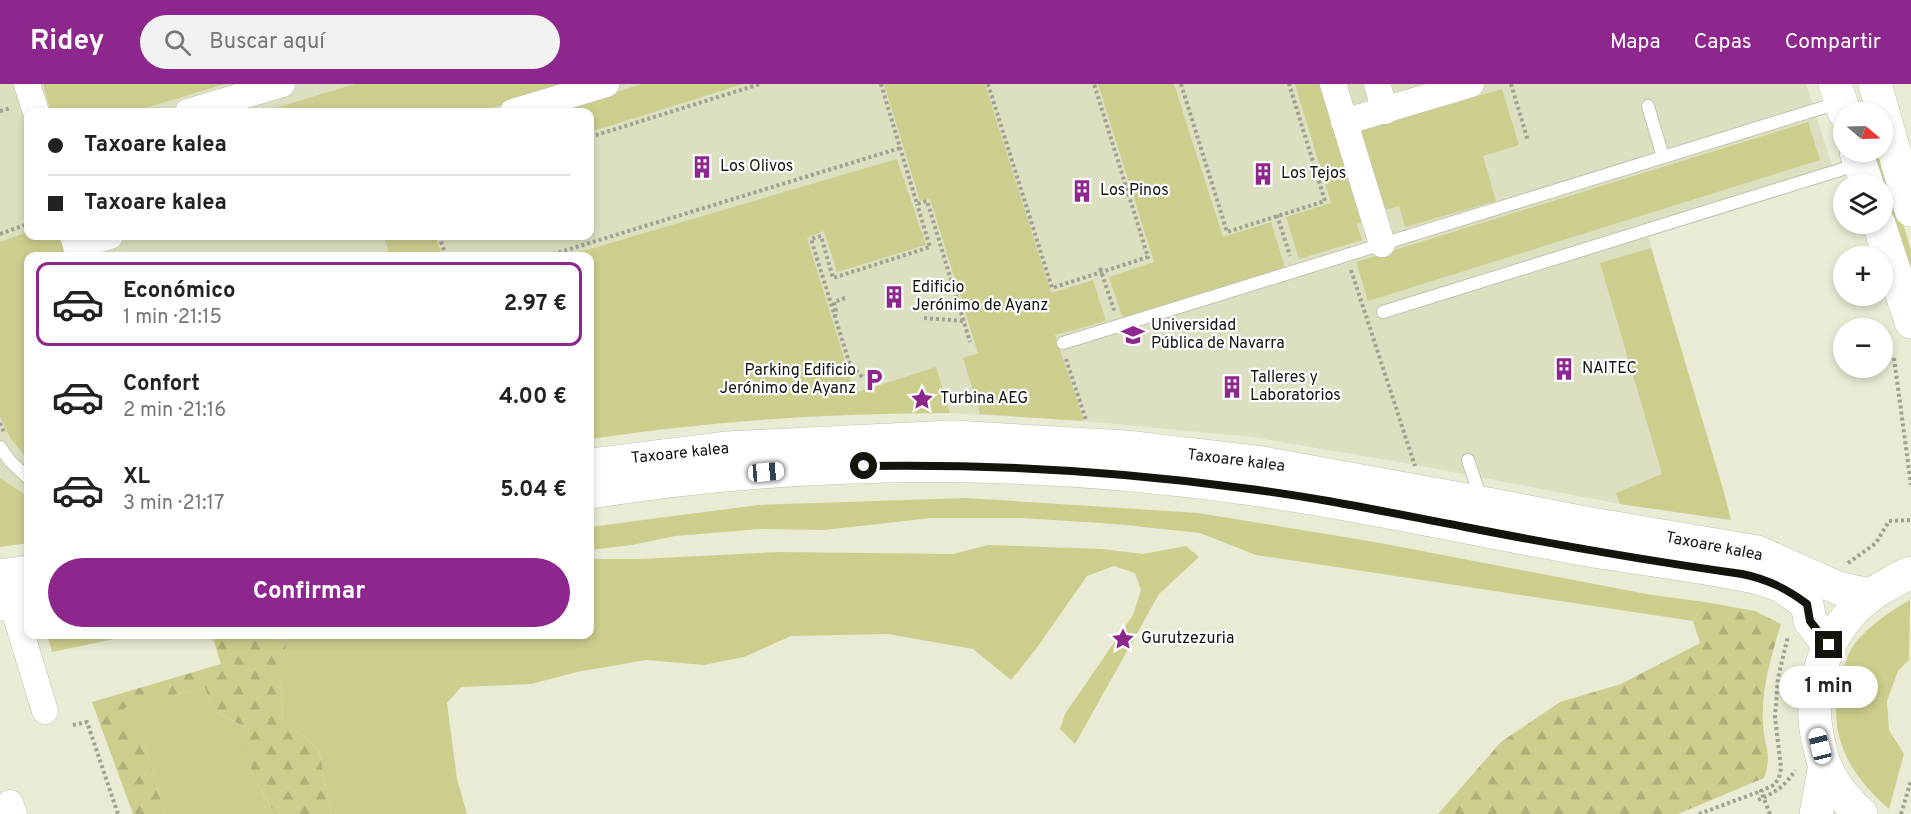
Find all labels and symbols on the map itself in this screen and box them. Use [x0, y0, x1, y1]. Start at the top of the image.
north arrow [1833, 102, 1893, 162]
building icon: Los Olivos [689, 154, 715, 180]
place label: Los Olivos [720, 157, 793, 177]
building icon: Los Tejos [1250, 161, 1276, 187]
place label: Los Tejos [1281, 164, 1346, 184]
building icon: Los Pinos [1069, 178, 1095, 204]
place label: Los Pinos [1100, 181, 1169, 201]
place label: Edificio Jerónimo de Ayanz [912, 278, 1048, 316]
building icon: Edificio Jerónimo de Ayanz [881, 284, 907, 310]
place label: Universidad Pública de Navarra [1151, 316, 1285, 354]
school or university icon: Universidad Pública de Navarra [1120, 322, 1146, 348]
building icon: NAITEC [1551, 356, 1577, 382]
place label: NAITEC [1582, 359, 1637, 379]
place label: Parking Edificio Jerónimo de Ayanz [720, 361, 856, 399]
parking icon: Parking Edificio Jerónimo de Ayanz [861, 367, 887, 393]
place label: Talleres y Laboratorios [1250, 368, 1341, 406]
building icon: Talleres y Laboratorios [1219, 374, 1245, 400]
place icon: Turbina AEG [909, 386, 935, 412]
place label: Turbina AEG [940, 389, 1028, 409]
street label: Taxoare kalea [630, 439, 730, 469]
street label: Taxoare kalea [1186, 445, 1286, 477]
route start [850, 452, 877, 479]
car [747, 461, 785, 483]
street label: Taxoare kalea [1664, 528, 1764, 566]
place icon: Gurutzezuria [1110, 626, 1136, 652]
place label: Gurutzezuria [1141, 629, 1234, 649]
route end [1815, 631, 1842, 658]
callout: 1 min [1780, 666, 1878, 708]
car [1807, 726, 1833, 766]

